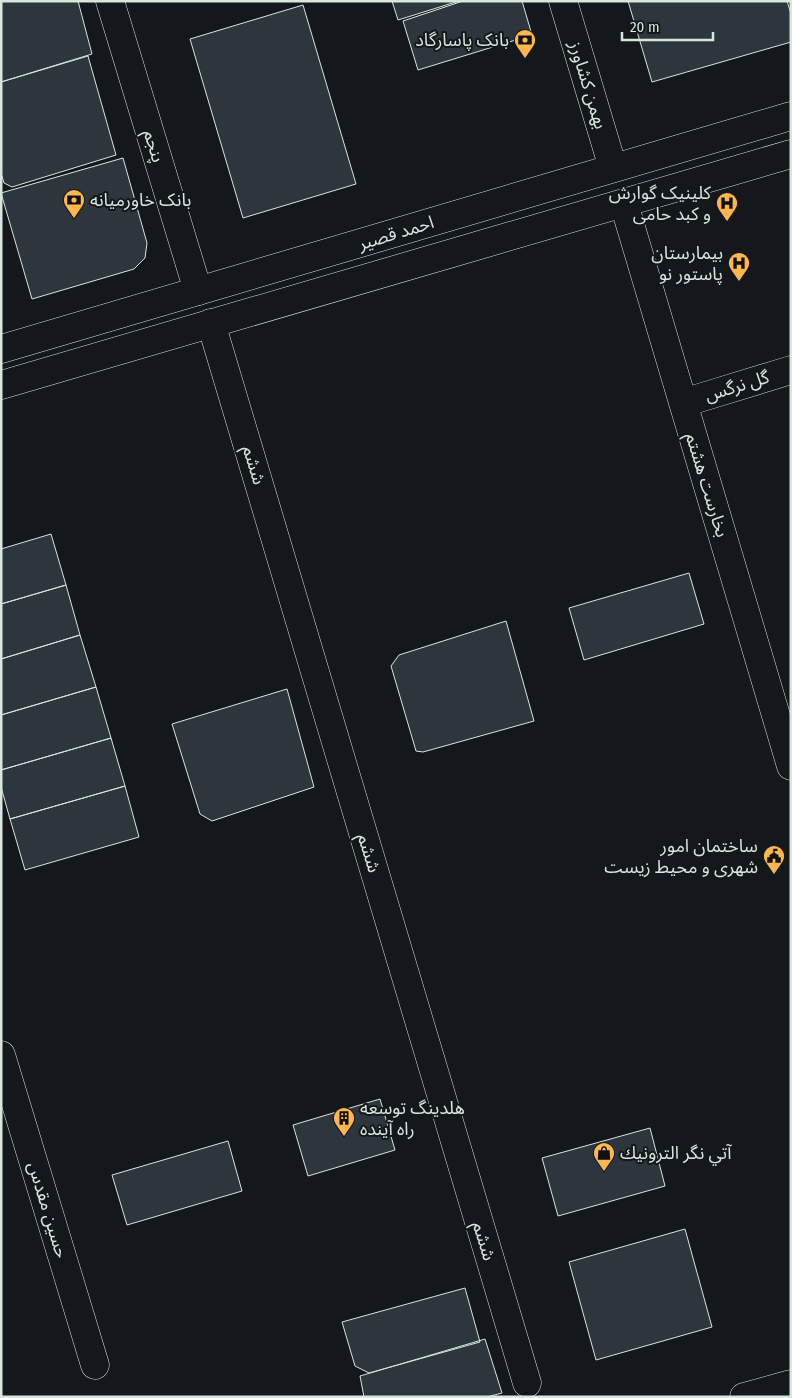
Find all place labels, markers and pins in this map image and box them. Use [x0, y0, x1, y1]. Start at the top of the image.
bank icon: بانک پاسارگاد [513, 28, 537, 59]
place label: بانک پاسارگاد [415, 29, 509, 51]
place label: کلینیک گوارش و کبد حامی [609, 182, 712, 225]
bank icon: بانک خاورمیانه [62, 188, 86, 219]
place label: بانک خاورمیانه [90, 189, 191, 211]
hospital icon: کلینیک گوارش و کبد حامی [715, 191, 739, 222]
place label: بیمارستان پاستور نو [651, 242, 723, 285]
hospital icon: بیمارستان پاستور نو [727, 251, 751, 282]
place label: ساختمان امور شهری و محیط زیست [604, 835, 758, 878]
public building icon: ساختمان امور شهری و محیط زیست [762, 844, 786, 875]
place label: هلدینگ توسعه راه آینده [360, 1097, 465, 1140]
building icon: هلدینگ توسعه راه آینده [332, 1106, 356, 1137]
shop icon: آتي نگر الترونيك [592, 1141, 616, 1172]
place label: آتي نگر الترونيك [620, 1142, 732, 1166]

